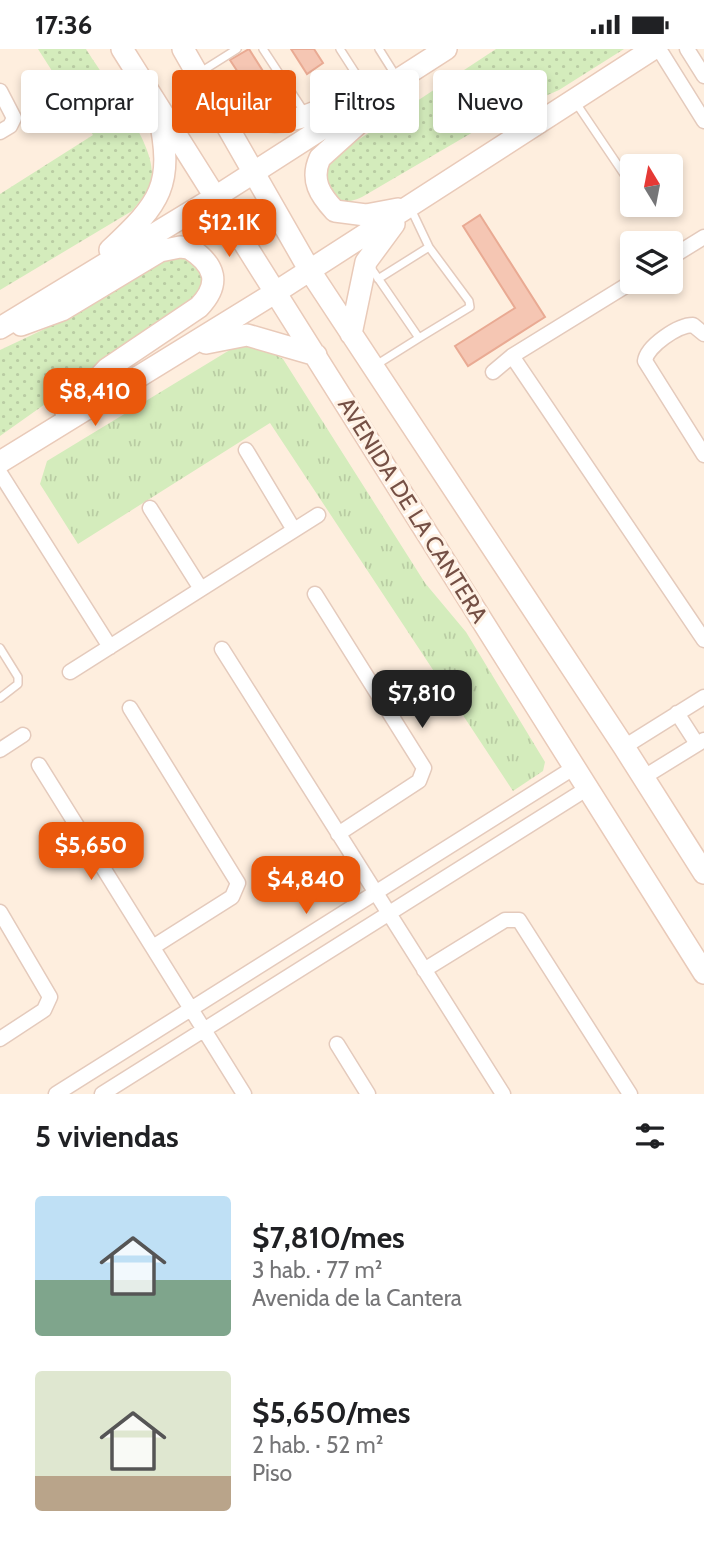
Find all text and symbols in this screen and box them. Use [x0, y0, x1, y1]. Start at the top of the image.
text: 17:36 [35, 9, 92, 41]
chip: Comprar [21, 70, 158, 133]
chip: Alquilar [172, 70, 296, 133]
chip: Filtros [310, 70, 419, 133]
chip: Nuevo [433, 70, 547, 133]
north arrow [620, 154, 682, 217]
map controls [620, 154, 683, 294]
pin: $12.1K [172, 199, 286, 259]
text: $12.1K [198, 208, 260, 236]
button: layers [620, 231, 683, 294]
pin: $8,410 [38, 369, 152, 428]
text: $8,410 [59, 377, 131, 405]
street label: AVENIDA DE LA CANTERA [332, 392, 494, 628]
pin: $7,810 [365, 671, 479, 730]
text: $7,810 [388, 679, 456, 707]
pin: $5,650 [34, 823, 148, 882]
text: $5,650 [55, 831, 127, 859]
pin: $4,840 [249, 857, 363, 916]
text: $4,840 [267, 865, 345, 893]
icon: filters [631, 1117, 669, 1155]
text: 5 viviendas [35, 1118, 179, 1155]
text: $7,810/mes [252, 1219, 405, 1256]
icon: home [91, 1224, 175, 1308]
text: 3 hab. · 77 m² [252, 1256, 382, 1284]
text: Avenida de la Cantera [252, 1284, 462, 1312]
text: $5,650/mes [252, 1394, 410, 1431]
icon: home [91, 1399, 175, 1483]
text: 2 hab. · 52 m² [252, 1431, 383, 1459]
text: Piso [252, 1459, 292, 1487]

